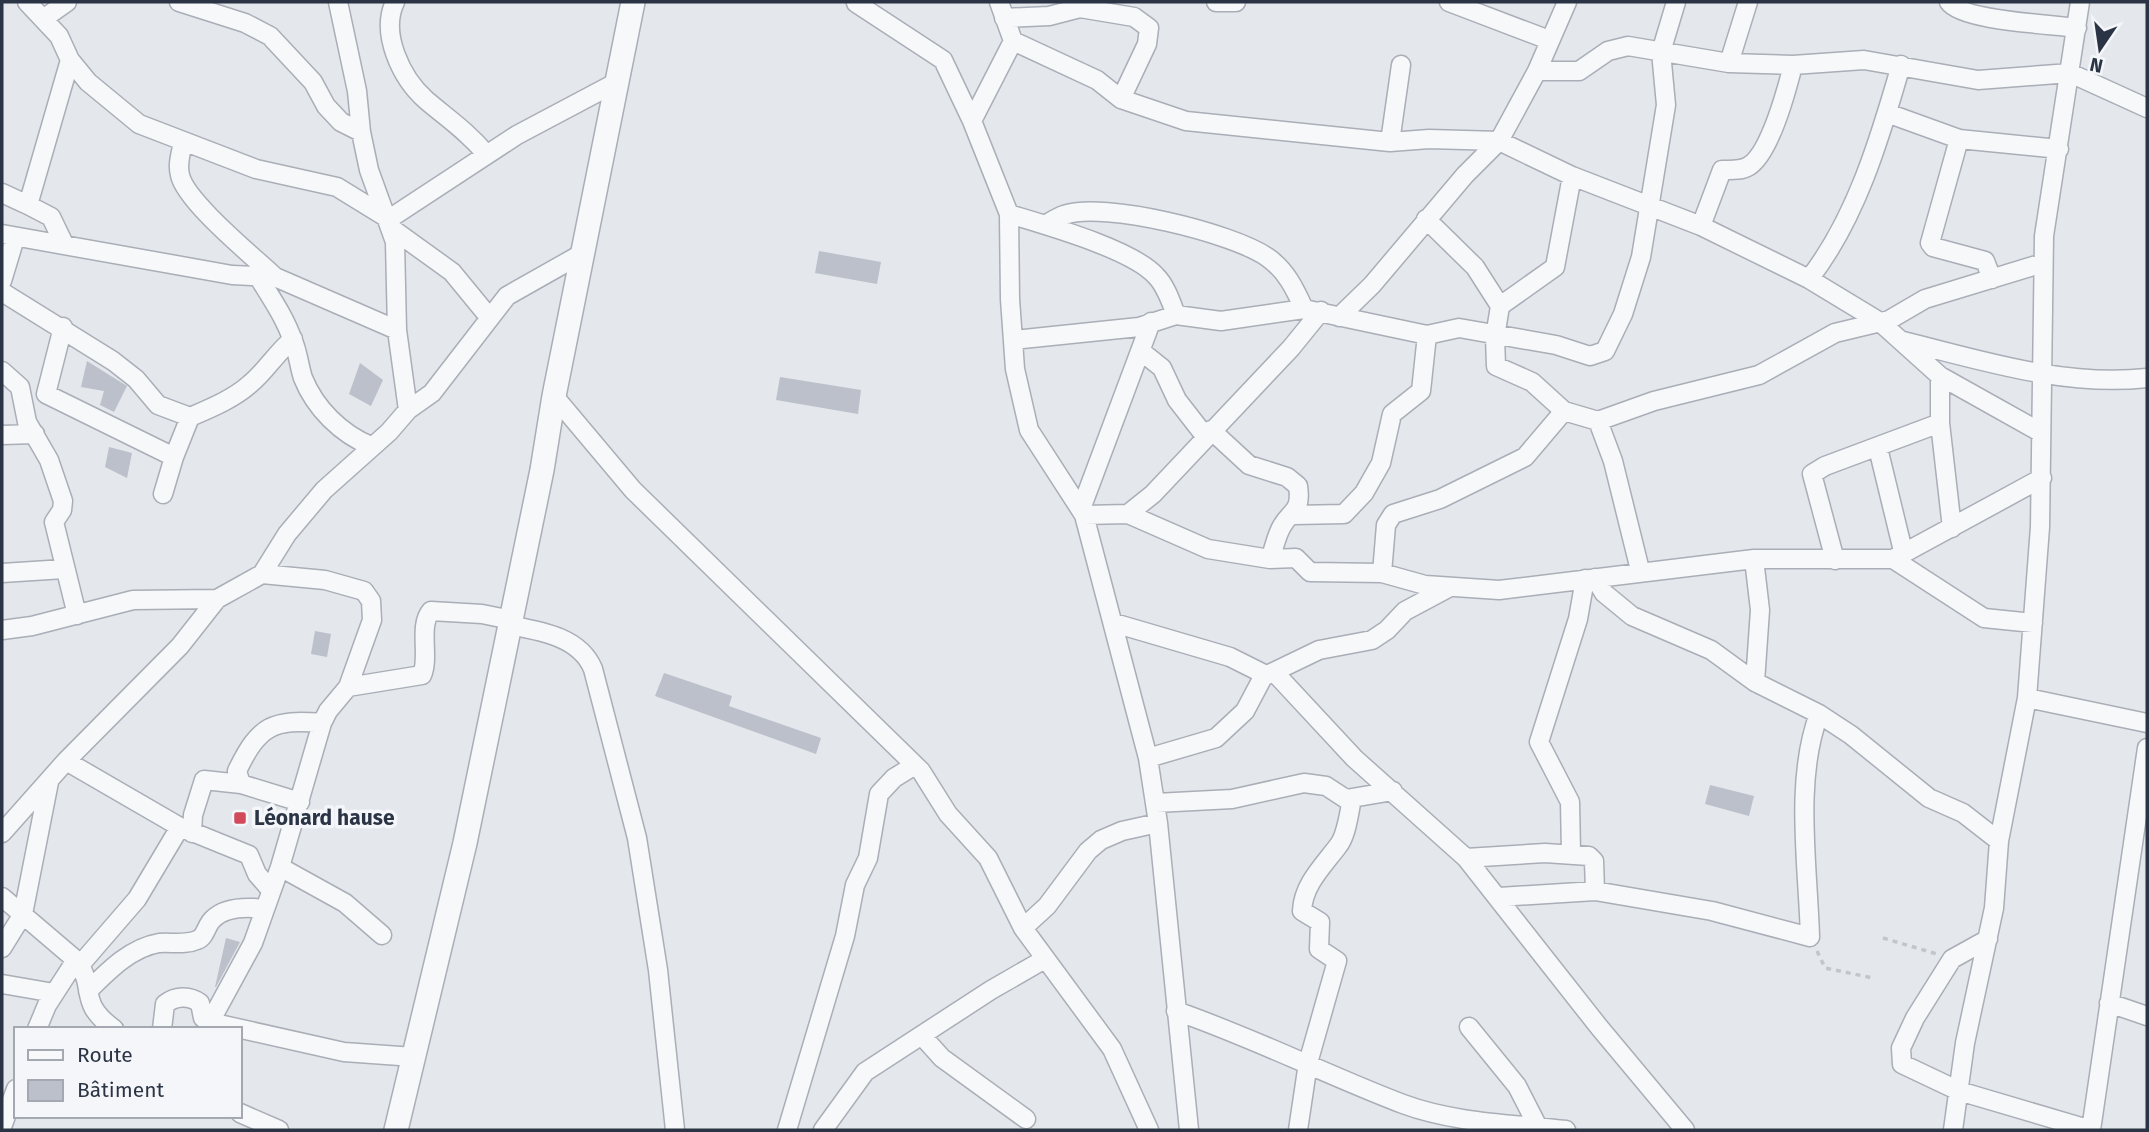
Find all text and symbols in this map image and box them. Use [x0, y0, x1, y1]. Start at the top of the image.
north arrow [2065, 14, 2135, 84]
text: N [2088, 52, 2105, 78]
place label: Léonard hause [254, 805, 395, 831]
marker: Léonard hause [232, 810, 248, 826]
legend [14, 1027, 242, 1118]
text: Route [77, 1042, 133, 1068]
text: Bâtiment [77, 1077, 164, 1103]

